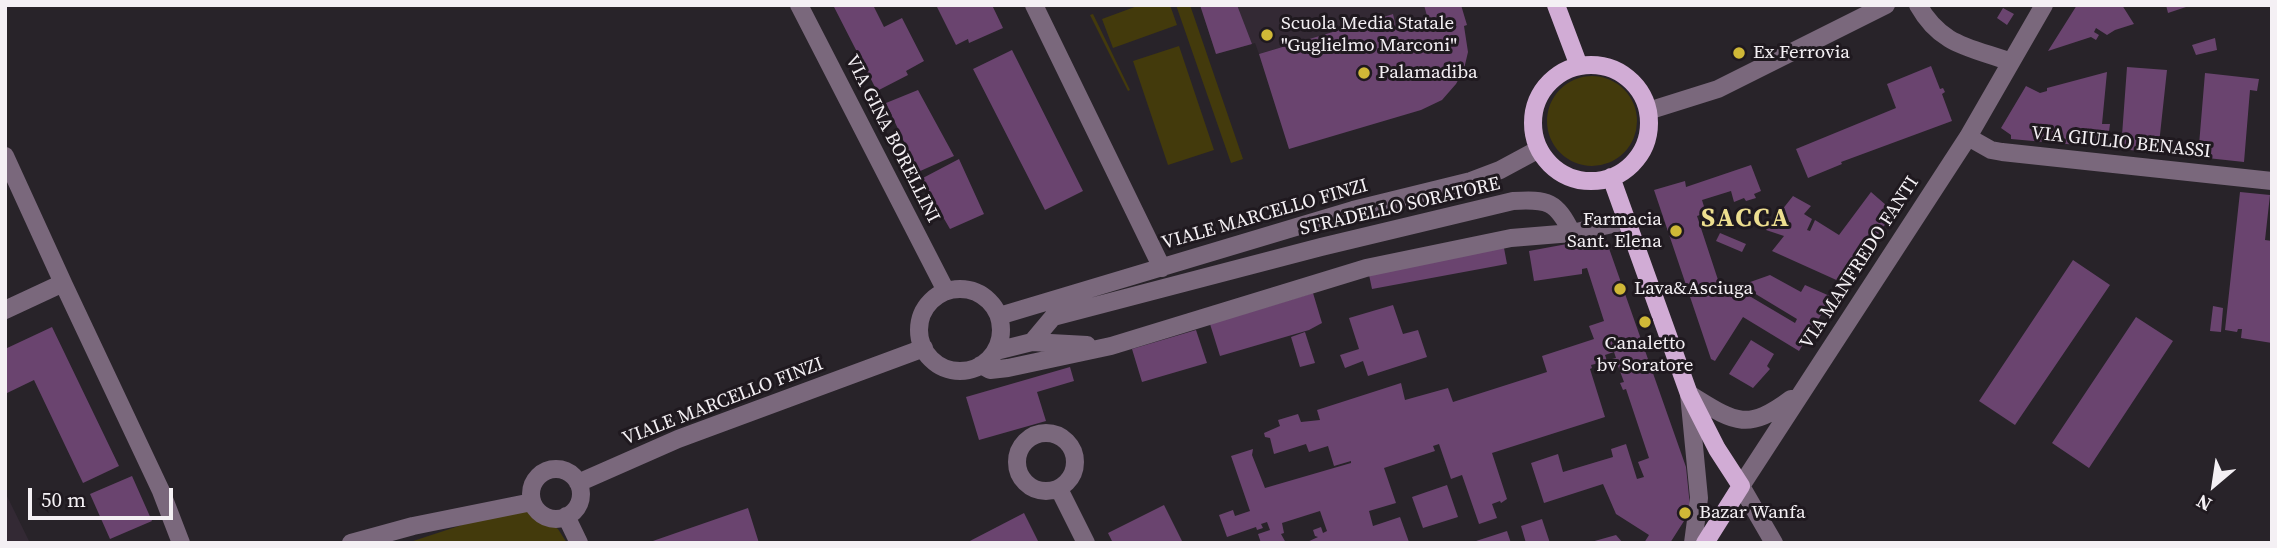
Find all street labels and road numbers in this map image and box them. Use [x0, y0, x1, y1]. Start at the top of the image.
street label: VIA GINA BORELLINI [840, 51, 944, 227]
street label: VIA GIULIO BENASSI [2030, 122, 2212, 164]
street label: STRADELLO SORATORE [1298, 173, 1502, 241]
street label: VIA MANFREDO FANTI [1796, 173, 1924, 353]
street label: VIALE MARCELLO FINZI [1159, 175, 1371, 255]
street label: VIALE MARCELLO FINZI [619, 353, 827, 451]

